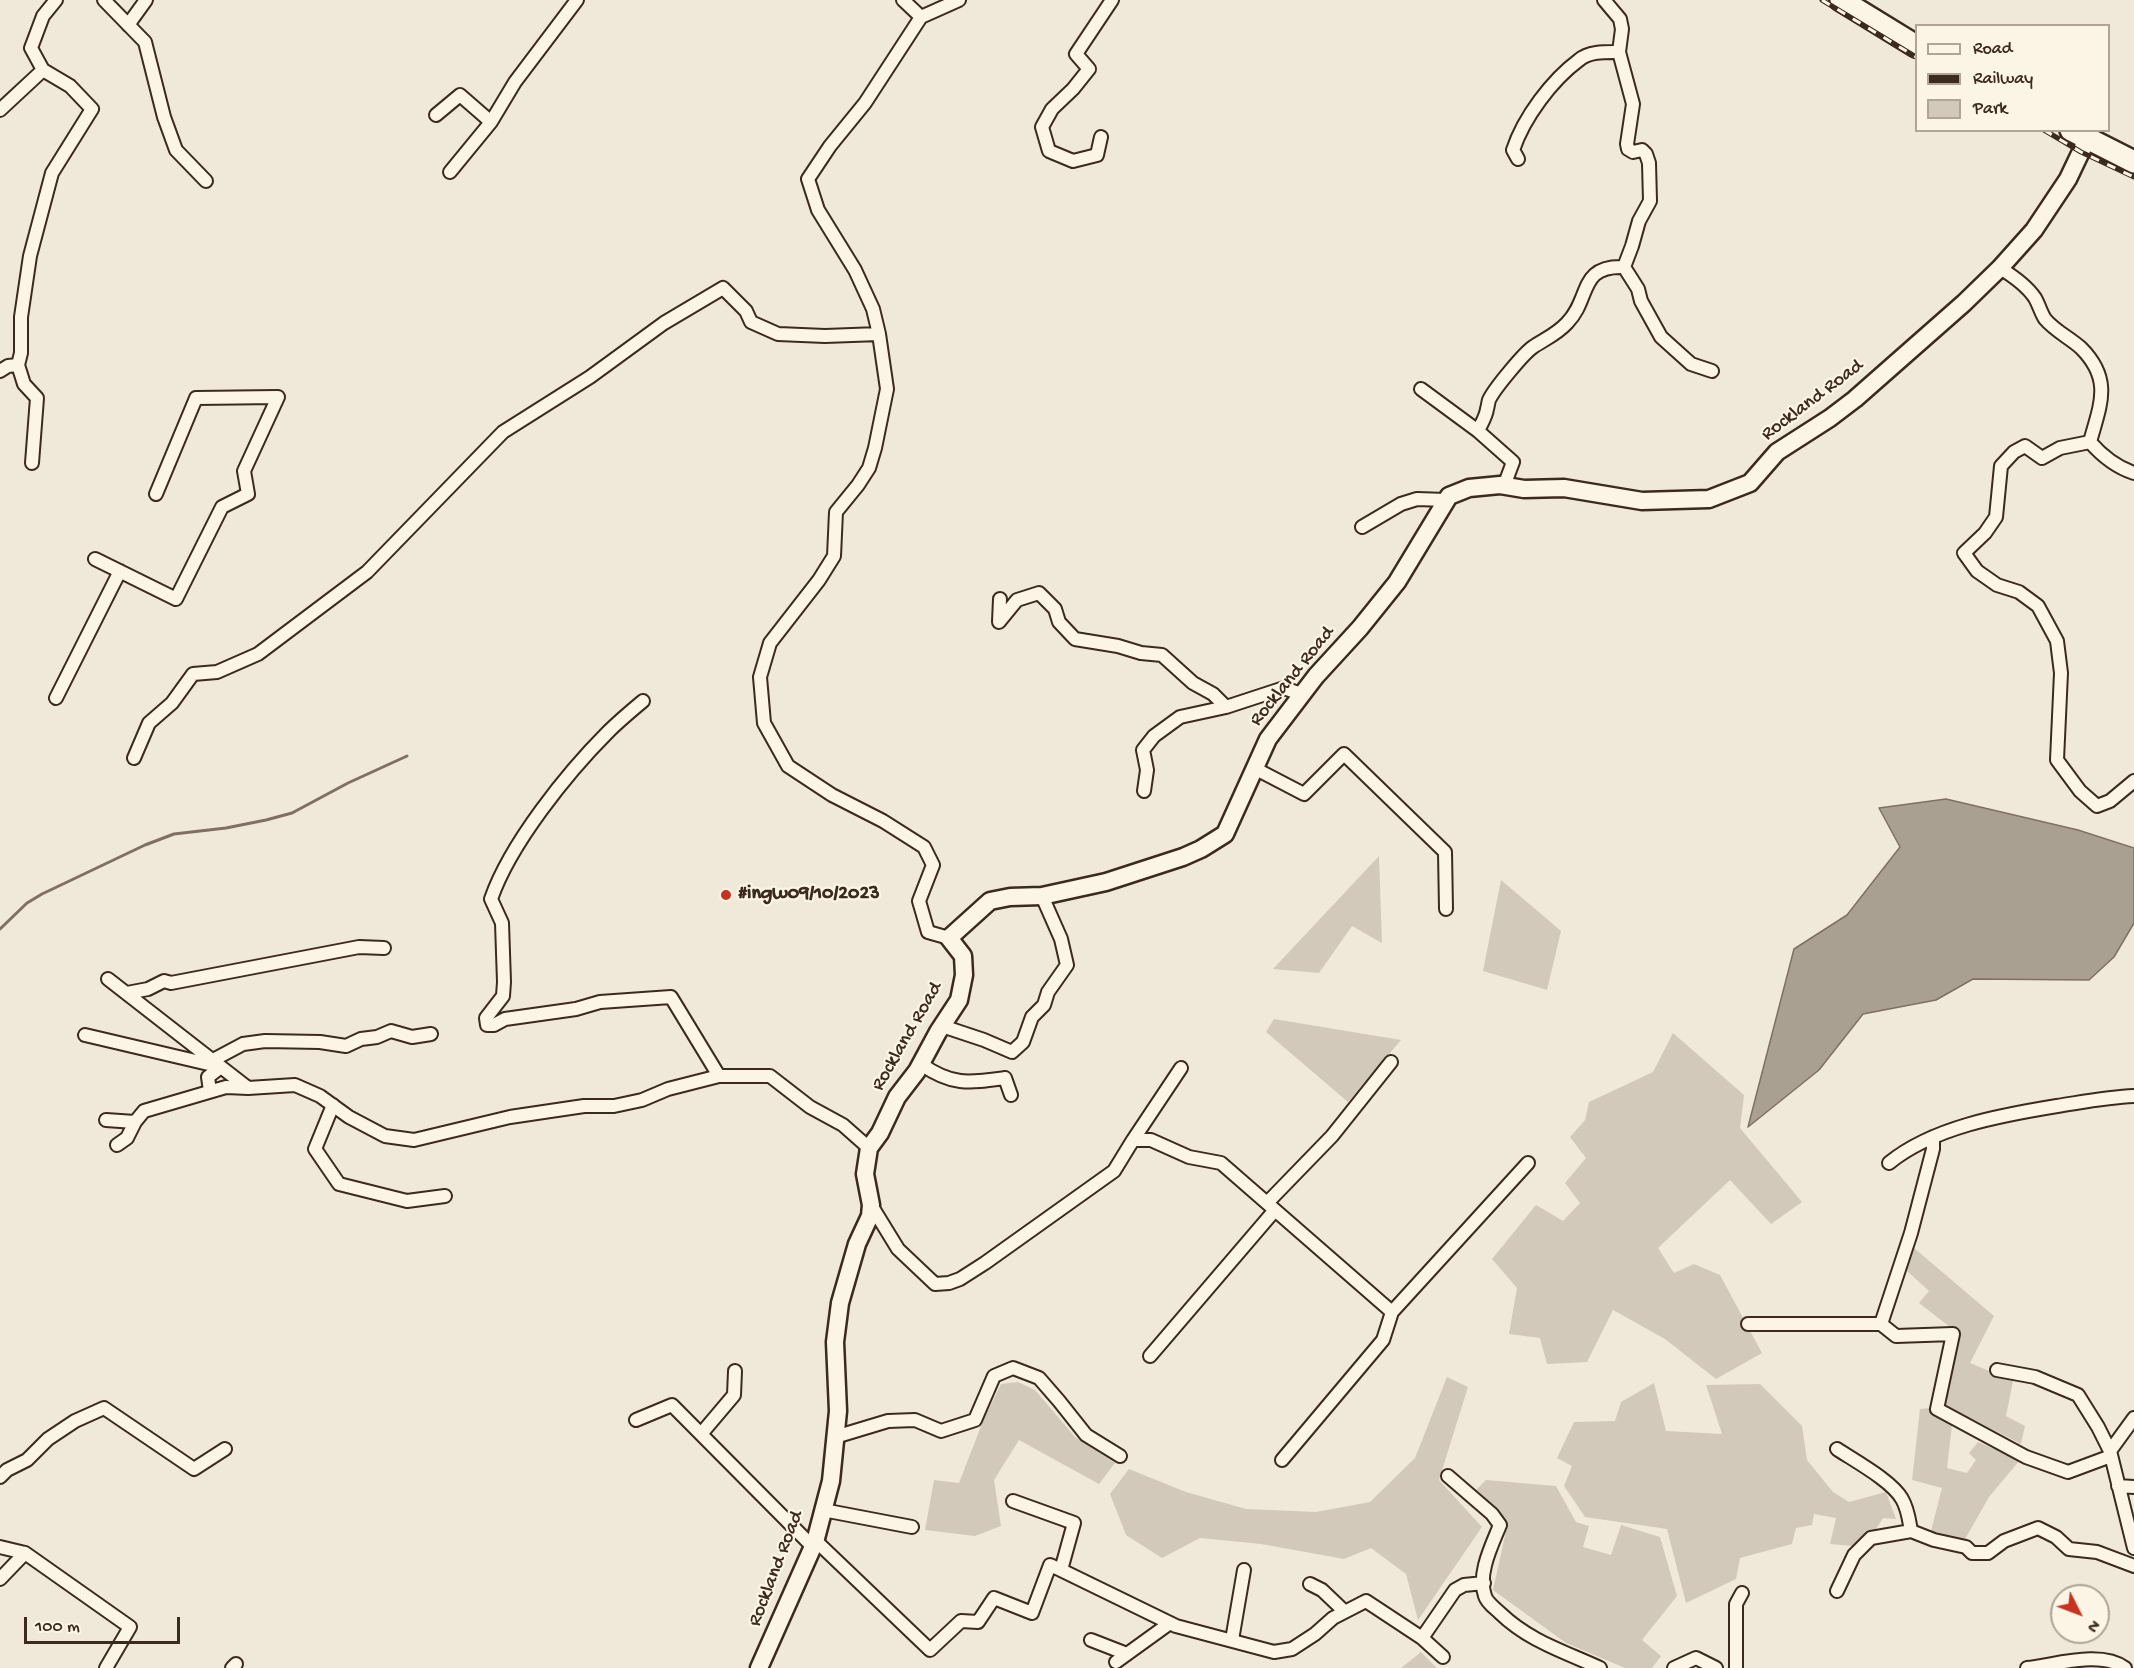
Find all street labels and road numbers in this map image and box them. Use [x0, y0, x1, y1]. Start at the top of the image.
street label: Rockland Road [1757, 355, 1869, 447]
street label: Rockland Road [1245, 622, 1341, 732]
street label: Rockland Road [867, 978, 949, 1096]
street label: Rockland Road [744, 1508, 810, 1630]

